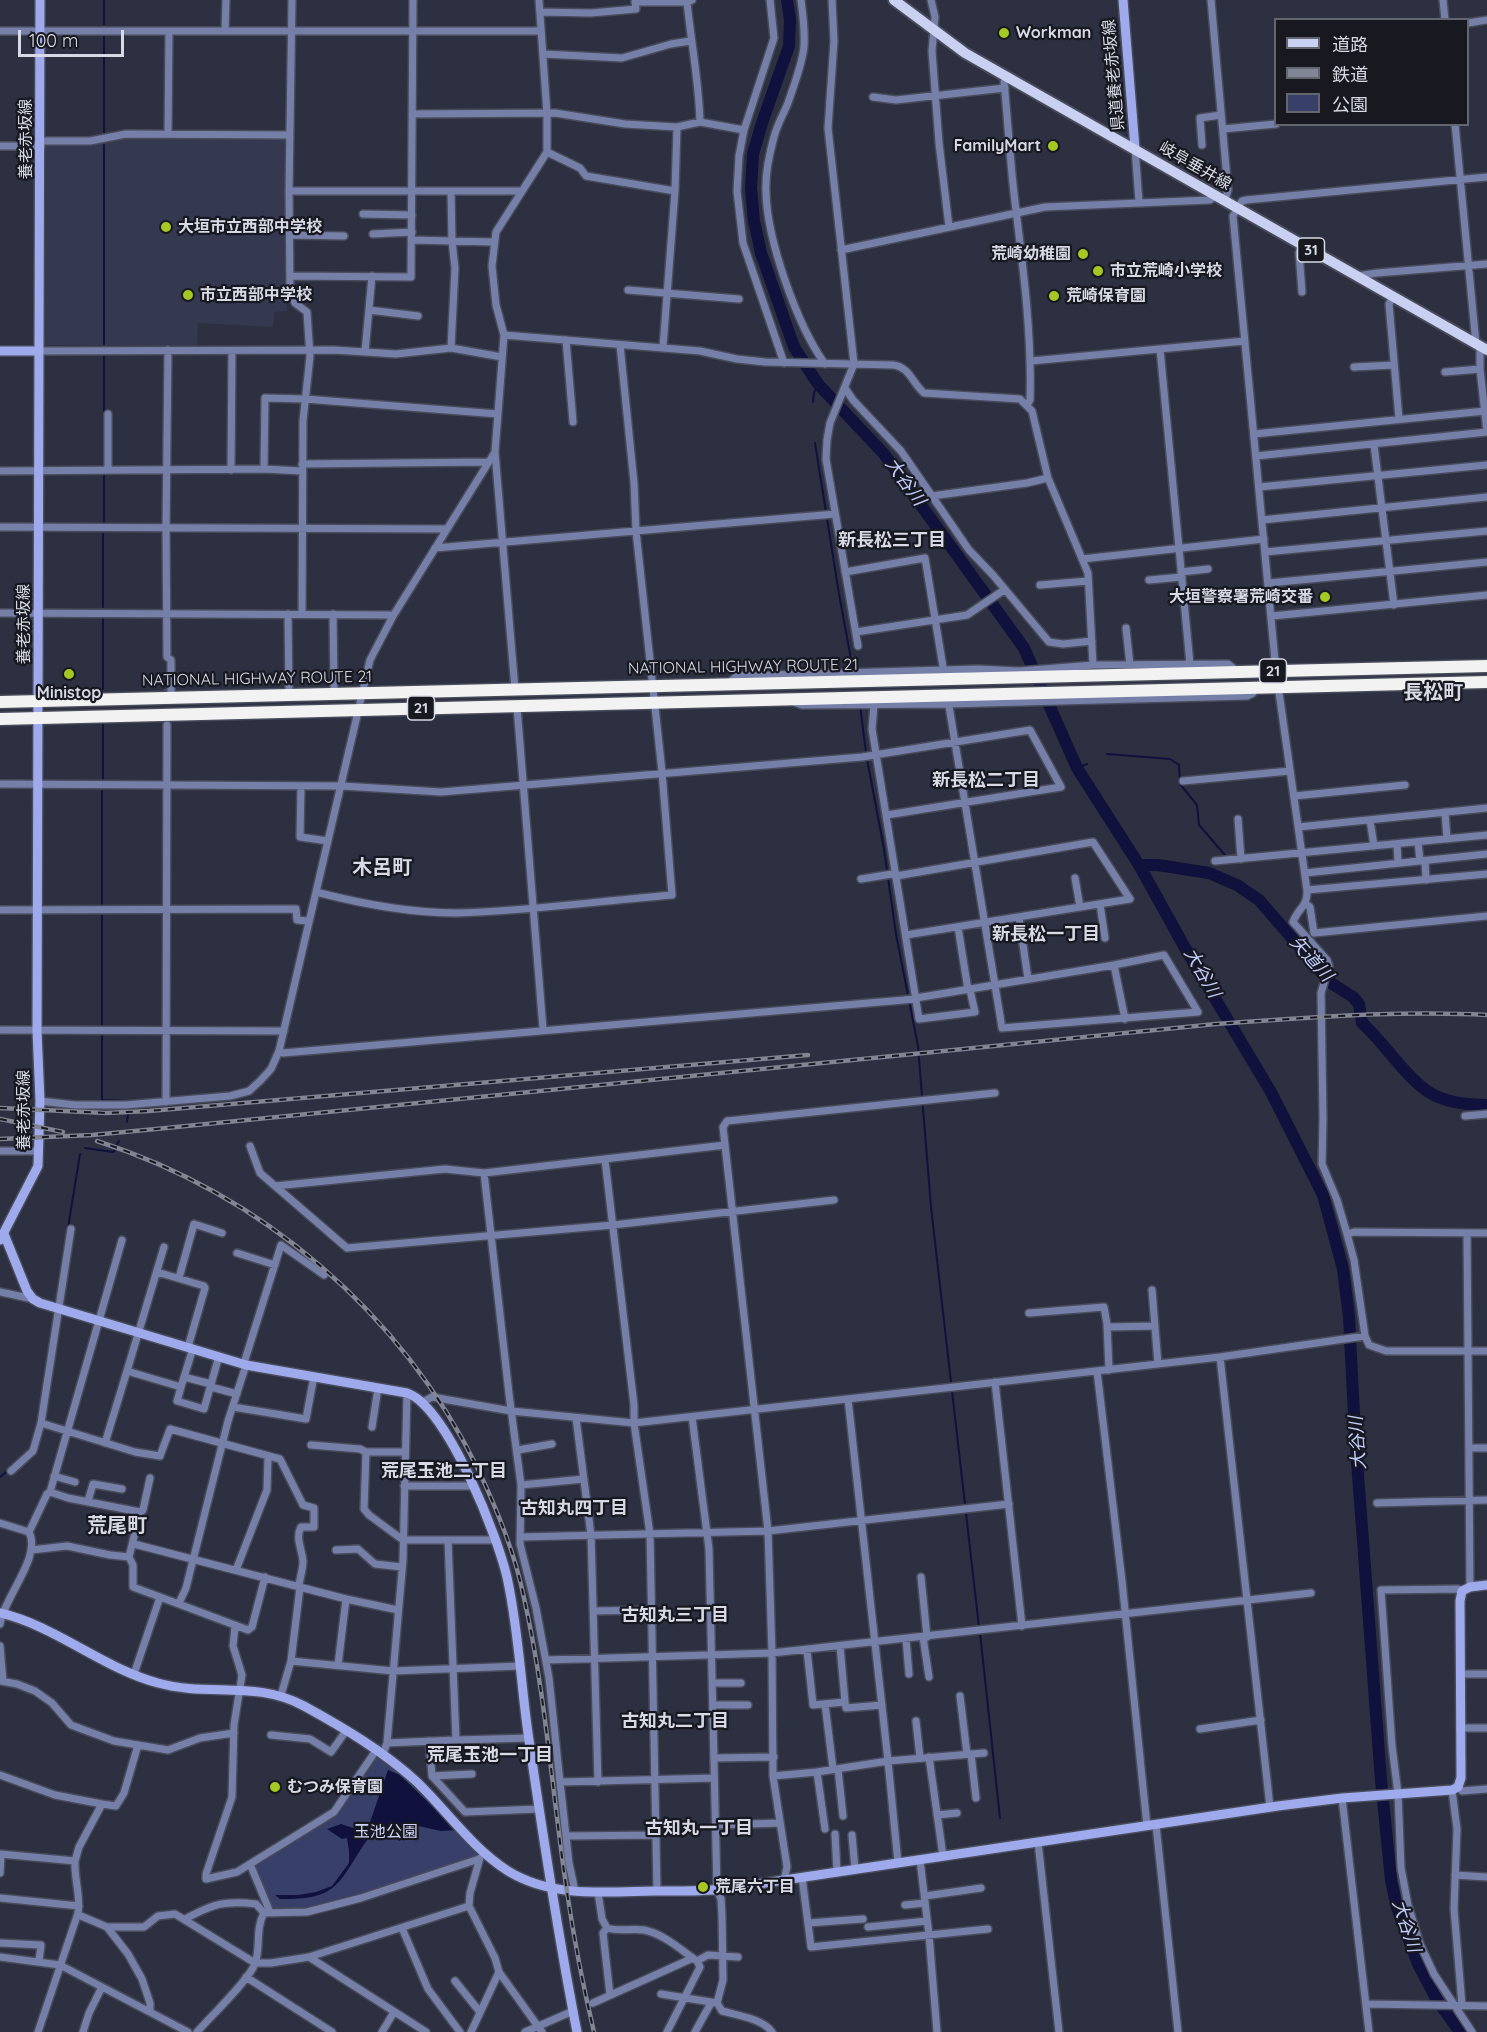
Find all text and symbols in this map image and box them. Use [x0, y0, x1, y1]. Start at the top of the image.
scale bar [21, 18, 128, 56]
street label: 県道養老赤坂線 [1100, 18, 1128, 132]
legend [1274, 18, 1469, 126]
place label: Workman [1016, 23, 1091, 43]
marker: Workman [997, 26, 1011, 40]
text: 100 m [29, 29, 78, 52]
text: 道路 [1332, 33, 1368, 56]
text: 鉄道 [1332, 63, 1368, 86]
text: 公園 [1332, 93, 1368, 116]
street label: 養老赤坂線 [16, 99, 36, 179]
place label: FamilyMart [954, 136, 1041, 156]
street label: 岐阜垂井線 [1156, 138, 1234, 194]
marker: FamilyMart [1046, 139, 1060, 153]
place label: 大垣市立西部中学校 [178, 217, 322, 237]
marker: 大垣市立西部中学校 [159, 220, 173, 234]
road number: 31 [1298, 238, 1324, 262]
place label: 荒崎幼稚園 [991, 244, 1071, 264]
marker: 荒崎幼稚園 [1076, 247, 1090, 261]
place label: 市立荒崎小学校 [1110, 261, 1222, 281]
marker: 市立荒崎小学校 [1091, 264, 1105, 278]
place label: 市立西部中学校 [200, 285, 312, 305]
place label: 荒崎保育園 [1066, 286, 1146, 306]
marker: 市立西部中学校 [181, 288, 195, 302]
marker: 荒崎保育園 [1047, 289, 1061, 303]
water label: 大谷川 [880, 454, 930, 510]
district label: 新長松三丁目 [838, 530, 946, 552]
street label: 養老赤坂線 [14, 584, 34, 664]
place label: 大垣警察署荒崎交番 [1169, 587, 1313, 607]
marker: 大垣警察署荒崎交番 [1318, 590, 1332, 604]
street label: NATIONAL HIGHWAY ROUTE 21 [628, 655, 858, 679]
road number: 21 [1260, 659, 1286, 683]
marker: Ministop [62, 667, 76, 681]
street label: NATIONAL HIGHWAY ROUTE 21 [142, 667, 372, 691]
district label: 長松町 [1403, 681, 1463, 705]
place label: Ministop [37, 683, 101, 703]
road number: 21 [408, 696, 434, 720]
district label: 新長松二丁目 [932, 770, 1040, 792]
district label: 木呂町 [352, 856, 412, 880]
district label: 新長松一丁目 [992, 924, 1100, 946]
water label: 矢道川 [1285, 932, 1337, 986]
water label: 大谷川 [1179, 944, 1225, 1002]
street label: 養老赤坂線 [14, 1070, 34, 1150]
water label: 大谷川 [1345, 1415, 1371, 1471]
district label: 荒尾玉池二丁目 [381, 1461, 507, 1483]
district label: 古知丸四丁目 [520, 1498, 628, 1520]
district label: 荒尾町 [87, 1514, 147, 1538]
district label: 古知丸三丁目 [621, 1605, 729, 1627]
district label: 古知丸二丁目 [621, 1711, 729, 1733]
district label: 荒尾玉池一丁目 [427, 1745, 553, 1767]
place label: むつみ保育園 [287, 1777, 383, 1797]
marker: むつみ保育園 [268, 1780, 282, 1794]
district label: 古知丸一丁目 [645, 1818, 753, 1840]
park label: 玉池公園 [354, 1822, 418, 1842]
place label: 荒尾六丁目 [715, 1877, 795, 1897]
marker: 荒尾六丁目 [696, 1880, 710, 1894]
water label: 大谷川 [1387, 1897, 1425, 1955]

